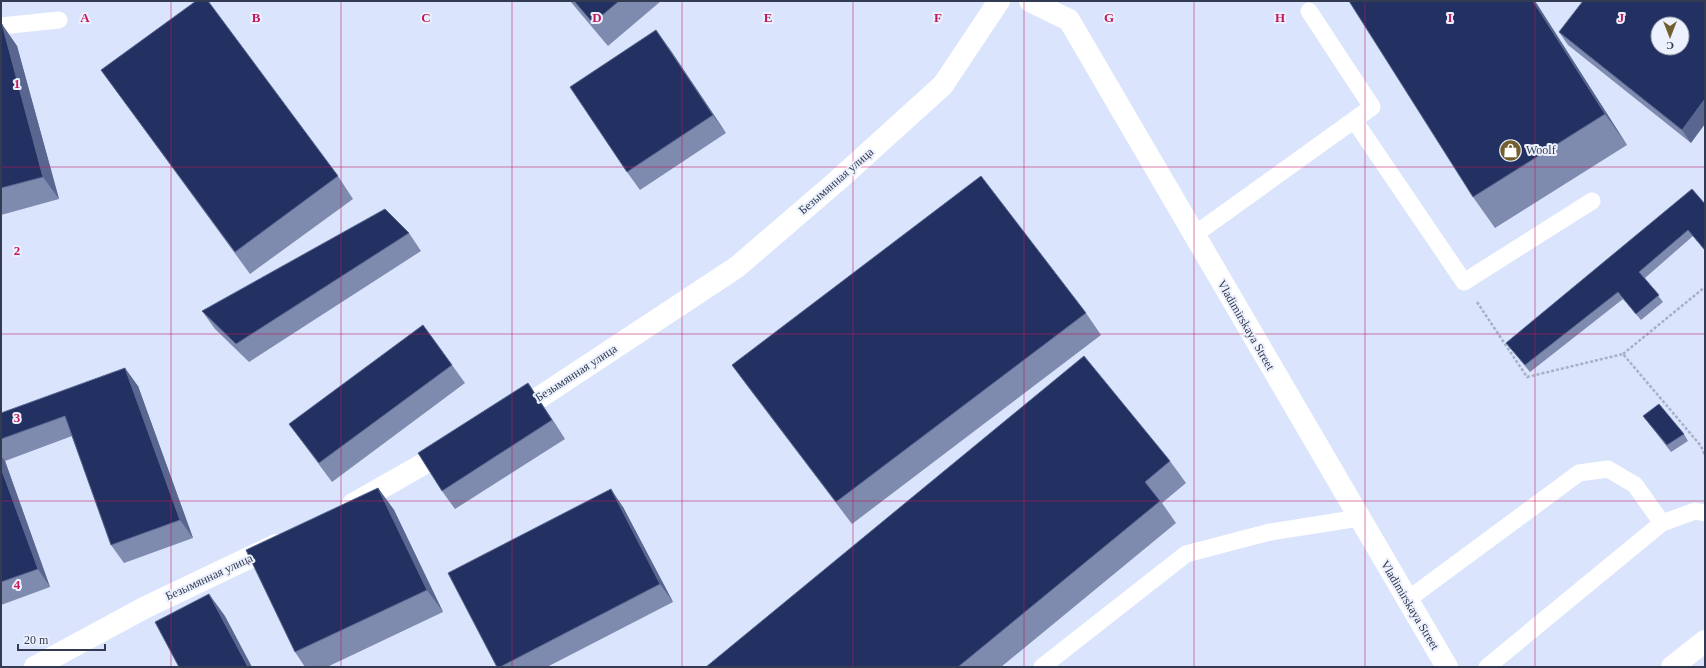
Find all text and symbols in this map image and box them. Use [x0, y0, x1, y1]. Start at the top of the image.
text: A [80, 10, 90, 25]
text: B [252, 10, 261, 25]
text: C [421, 10, 431, 25]
text: D [592, 10, 602, 25]
text: E [764, 10, 772, 25]
text: F [934, 10, 942, 25]
text: G [1104, 10, 1114, 25]
text: H [1275, 10, 1285, 25]
text: I [1447, 10, 1453, 25]
text: J [1618, 10, 1625, 25]
north arrow [1650, 16, 1690, 56]
text: С [1666, 40, 1674, 52]
text: 1 [14, 76, 20, 91]
shop icon: Woolf [1498, 137, 1524, 163]
place label: Woolf [1526, 143, 1556, 157]
street label: Безымянная улица [796, 144, 877, 217]
text: 2 [14, 243, 20, 258]
street label: Vladimirskaya Street [1215, 277, 1278, 373]
street label: Безымянная улица [533, 341, 620, 405]
text: 3 [14, 410, 21, 425]
street label: Безымянная улица [163, 550, 255, 603]
street label: Vladimirskaya Street [1378, 558, 1443, 653]
text: 4 [14, 577, 21, 592]
scale bar [18, 626, 105, 652]
text: 20 m [24, 633, 49, 647]

